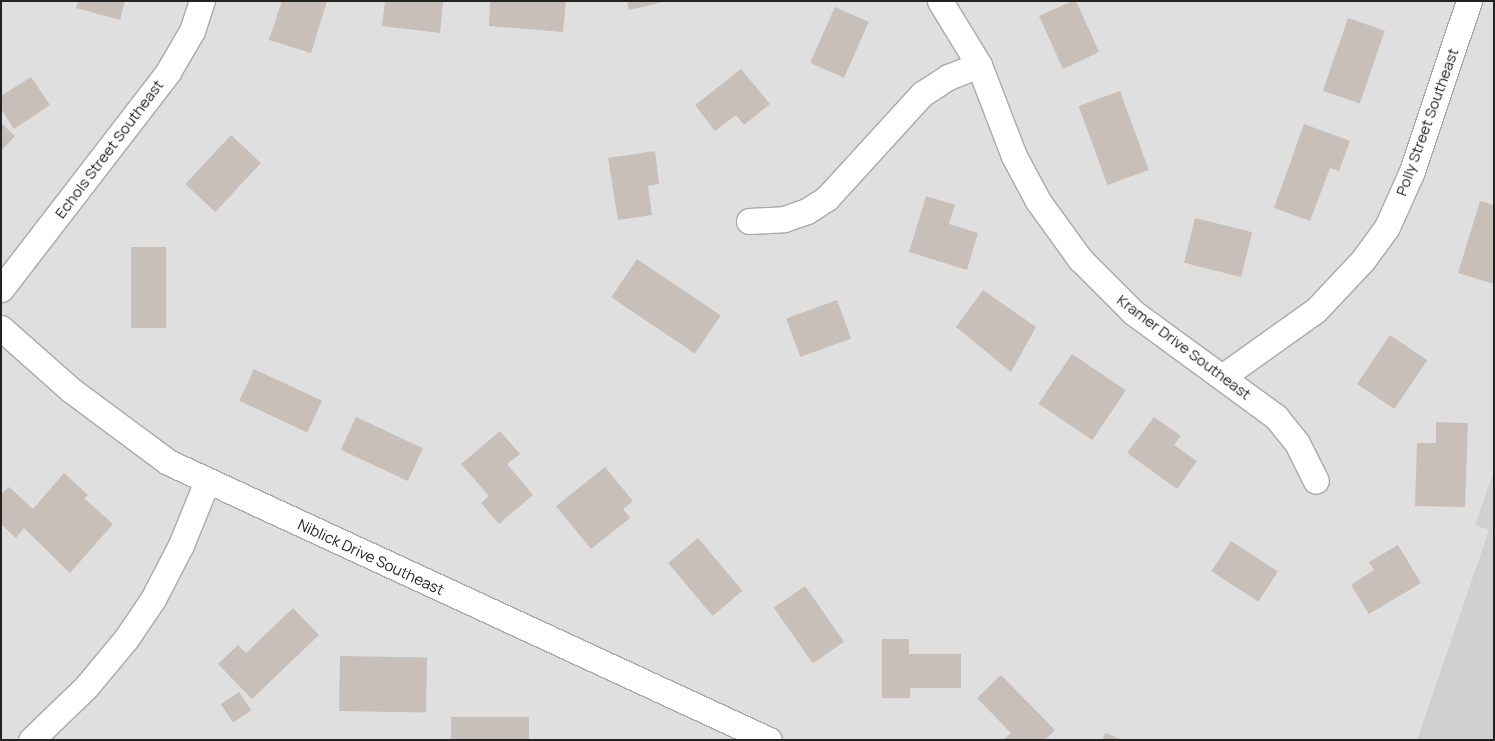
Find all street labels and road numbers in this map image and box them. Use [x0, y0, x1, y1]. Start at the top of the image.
street label: Polly Street Southeast [1392, 46, 1462, 198]
street label: Echols Street Southeast [51, 76, 167, 222]
street label: Kramer Drive Southeast [1113, 291, 1255, 403]
street label: Niblick Drive Southeast [295, 515, 447, 599]

